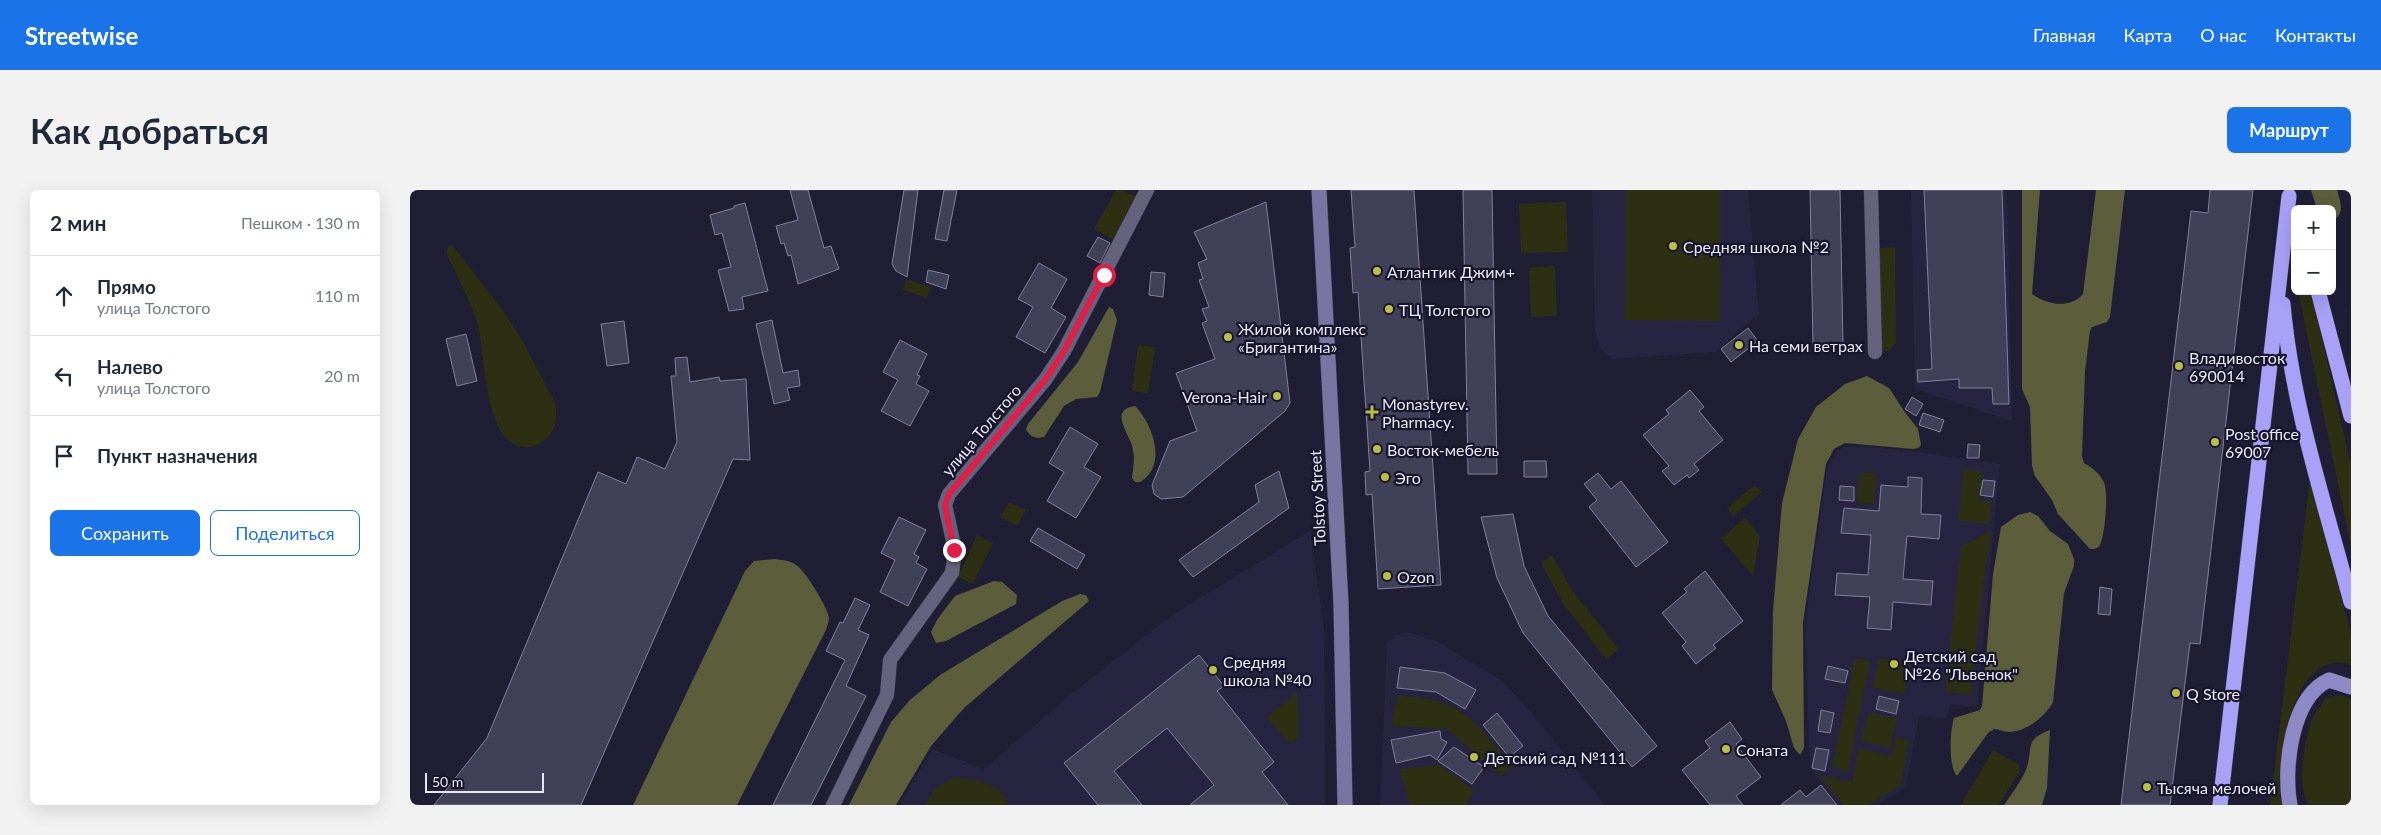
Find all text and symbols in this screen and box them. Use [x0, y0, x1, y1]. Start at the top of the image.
text: Streetwise [25, 21, 138, 50]
text: Главная [2033, 24, 2096, 46]
text: Карта [2124, 24, 2172, 46]
text: О нас [2200, 24, 2247, 46]
text: Контакты [2275, 24, 2356, 46]
button: Маршрут [2227, 107, 2351, 153]
text: Как добраться [30, 109, 269, 151]
map controls [2291, 205, 2336, 295]
button: + [2291, 205, 2336, 250]
text: 2 мин [50, 210, 107, 235]
text: Пешком · 130 m [241, 213, 360, 232]
place label: Средняя школа №2 [1683, 237, 1829, 256]
marker: Средняя школа №2 [1667, 240, 1679, 252]
button: − [2291, 250, 2336, 295]
place label: Атлантик Джим+ [1387, 262, 1515, 281]
route start [1093, 264, 1116, 287]
marker: Атлантик Джим+ [1371, 265, 1383, 277]
text: Прямо [97, 275, 156, 298]
icon: ahead [50, 282, 78, 310]
text: 110 m [315, 286, 360, 305]
text: улица Толстого [97, 298, 210, 317]
place label: ТЦ Толстого [1399, 300, 1490, 319]
marker: ТЦ Толстого [1383, 303, 1395, 315]
place label: Жилой комплекс «Бригантина» [1238, 319, 1367, 356]
marker: Жилой комплекс «Бригантина» [1222, 331, 1234, 343]
place label: На семи ветрах [1749, 336, 1863, 355]
marker: На семи ветрах [1733, 339, 1745, 351]
place label: Владивосток 690014 [2189, 348, 2286, 385]
text: Налево [97, 355, 163, 378]
marker: Владивосток 690014 [2173, 360, 2185, 372]
icon: left [50, 362, 78, 390]
text: 20 m [324, 366, 360, 385]
text: улица Толстого [97, 378, 210, 397]
street label: улица Толстого [937, 381, 1025, 479]
place label: Verona-Hair [1182, 387, 1267, 406]
marker: Verona-Hair [1271, 390, 1283, 402]
place label: Monastyrev. Pharmacy. [1382, 394, 1469, 431]
marker: Monastyrev. Pharmacy. [1366, 406, 1378, 418]
place label: Post office 69007 [2225, 424, 2299, 461]
marker: Post office 69007 [2209, 436, 2221, 448]
place label: Восток-мебель [1387, 440, 1500, 459]
icon: arrive [50, 442, 78, 470]
marker: Восток-мебель [1371, 443, 1383, 455]
text: Пункт назначения [97, 444, 258, 467]
street label: Tolstoy Street [1305, 449, 1329, 546]
place label: Эго [1395, 468, 1421, 487]
marker: Эго [1379, 471, 1391, 483]
button: Сохранить [50, 510, 200, 556]
button: Поделиться [210, 510, 360, 556]
route end [943, 539, 966, 562]
place label: Ozon [1397, 567, 1435, 586]
marker: Ozon [1381, 570, 1393, 582]
place label: Детский сад №26 "Львенок" [1904, 646, 2018, 683]
place label: Средняя школа №40 [1223, 652, 1311, 689]
marker: Детский сад №26 "Львенок" [1888, 658, 1900, 670]
marker: Средняя школа №40 [1207, 664, 1219, 676]
place label: Q Store [2186, 684, 2240, 703]
marker: Q Store [2170, 687, 2182, 699]
place label: Соната [1736, 740, 1788, 759]
marker: Соната [1720, 743, 1732, 755]
place label: Детский сад №111 [1484, 748, 1627, 767]
marker: Детский сад №111 [1468, 751, 1480, 763]
scale bar [425, 770, 544, 793]
text: 50 m [432, 773, 463, 790]
place label: Тысяча мелочей [2157, 778, 2276, 797]
marker: Тысяча мелочей [2141, 781, 2153, 793]

